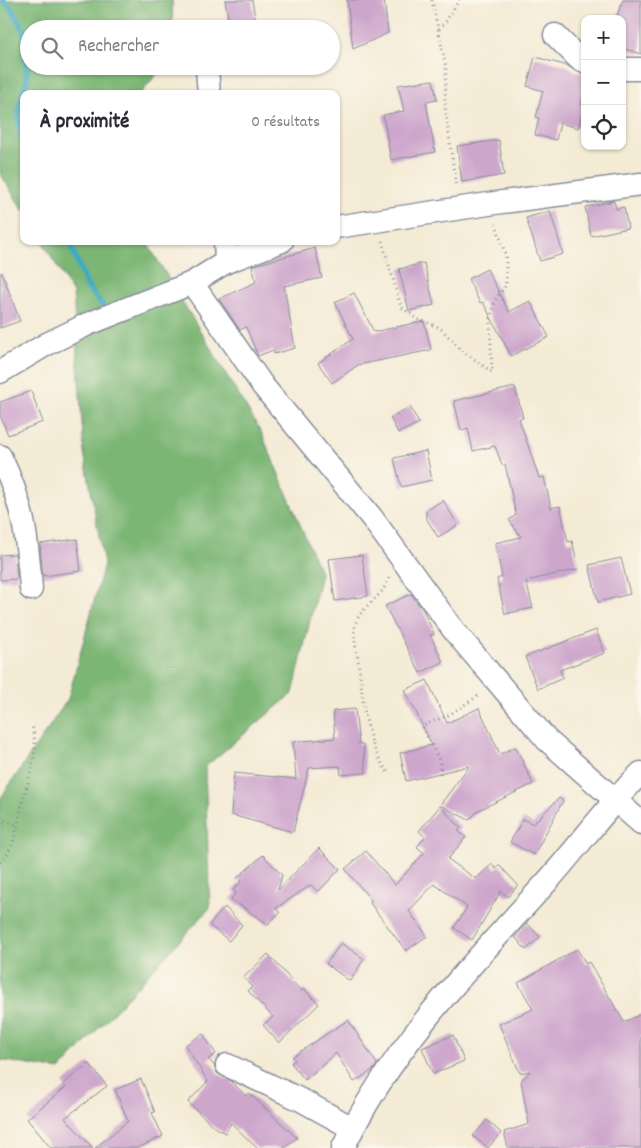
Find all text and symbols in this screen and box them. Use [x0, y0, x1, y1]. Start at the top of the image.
map controls [581, 15, 626, 150]
button: + [581, 15, 626, 60]
search box [20, 20, 340, 75]
icon: search [38, 34, 66, 62]
text: Rechercher [78, 34, 159, 61]
button: − [581, 60, 626, 105]
button: locate [581, 105, 626, 150]
text: À proximité [40, 108, 129, 138]
text: 0 résultats [251, 111, 320, 134]

